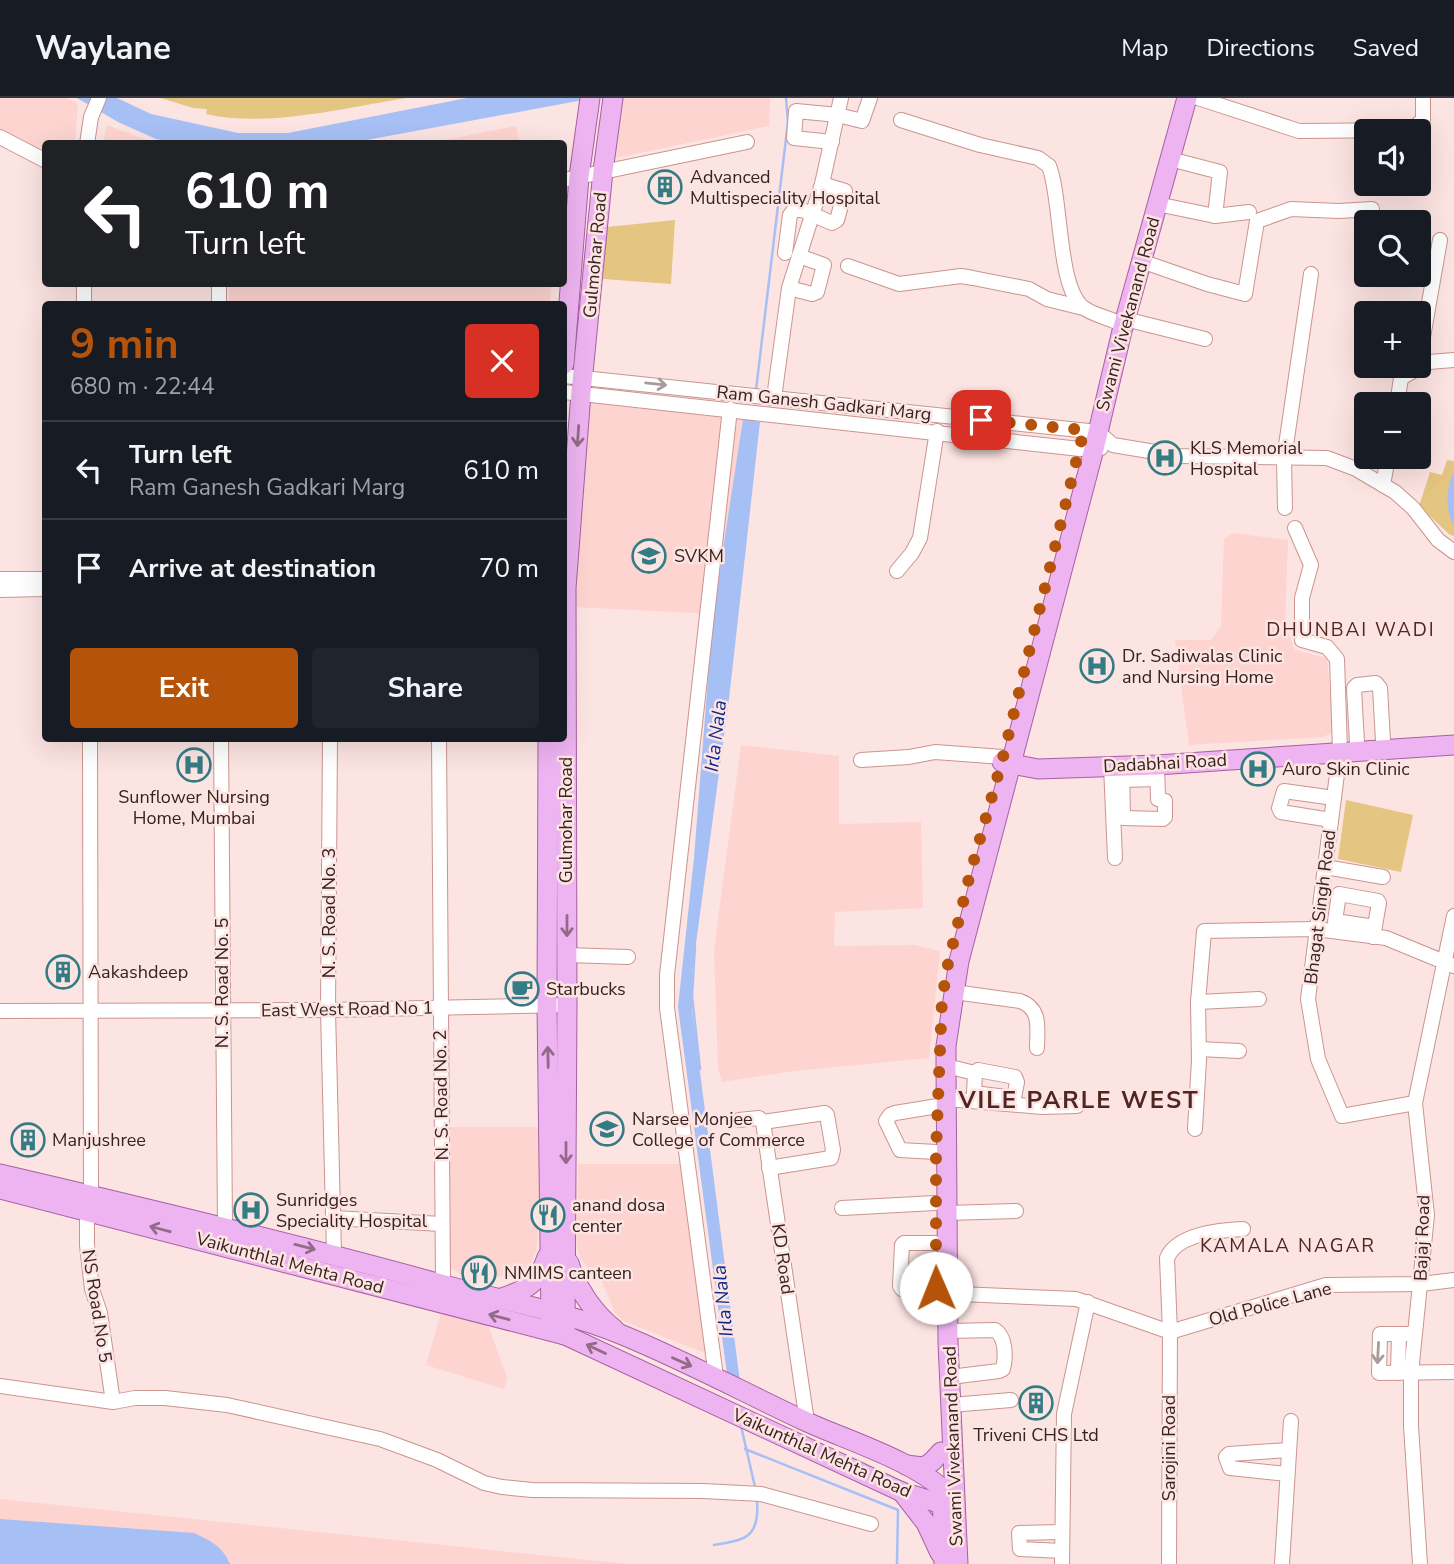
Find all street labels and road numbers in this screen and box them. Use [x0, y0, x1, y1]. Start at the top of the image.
street label: Gulmohar Road [578, 191, 612, 319]
street label: Swami Vivekanand Road [1090, 214, 1166, 414]
street label: Ram Ganesh Gadkari Marg [715, 380, 933, 426]
street label: Dadabhai Road [1103, 748, 1227, 778]
street label: Gulmohar Road [554, 757, 578, 883]
street label: Bhagat Singh Road [1299, 828, 1341, 986]
street label: N. S. Road No. 3 [317, 848, 341, 978]
street label: N. S. Road No. 5 [210, 918, 234, 1048]
street label: East West Road No 1 [261, 995, 433, 1023]
street label: N. S. Road No. 2 [428, 1029, 454, 1161]
street label: Bajaj Road [1409, 1194, 1435, 1282]
street label: KD Road [766, 1222, 800, 1296]
street label: Vaikunthlal Mehta Road [193, 1226, 386, 1300]
street label: NS Road No 5 [76, 1248, 118, 1364]
street label: Old Police Lane [1206, 1276, 1334, 1332]
street label: Swami Vivekanand Road [938, 1345, 968, 1547]
street label: Sarojini Road [1157, 1395, 1181, 1501]
street label: Vaikunthlal Mehta Road [728, 1402, 915, 1503]

